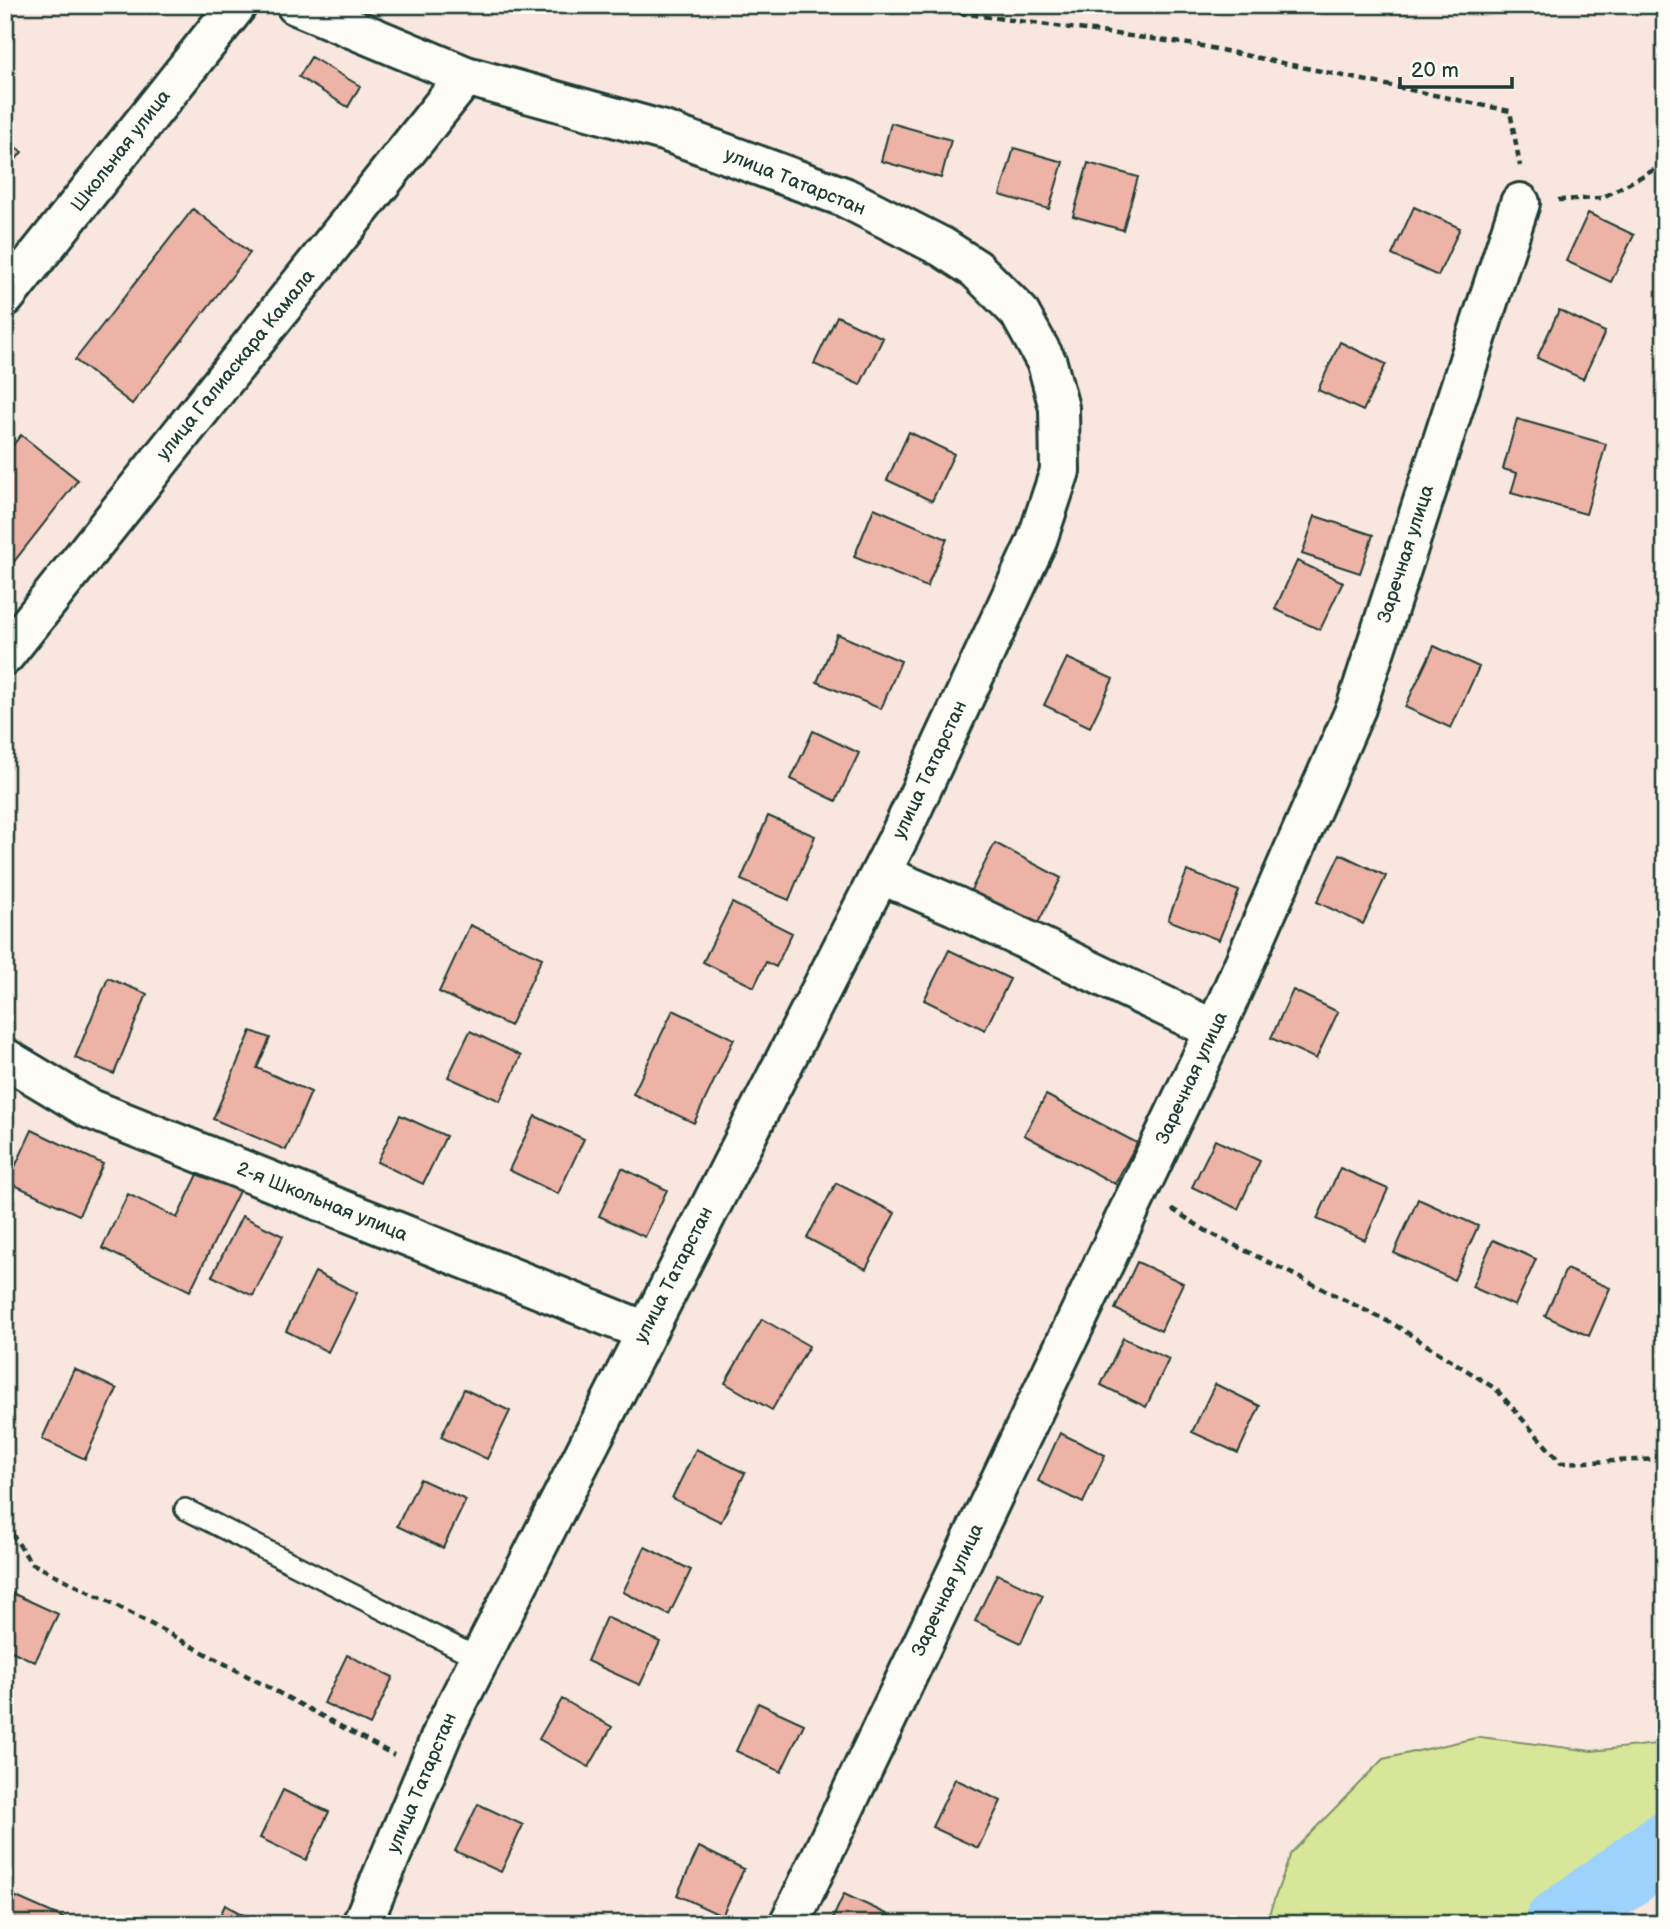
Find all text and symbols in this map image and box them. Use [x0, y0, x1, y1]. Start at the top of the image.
scale bar [1400, 46, 1512, 90]
text: 20 m [1411, 58, 1459, 83]
street label: Школьная улица [66, 85, 176, 217]
street label: улица Татарстан [721, 143, 869, 221]
street label: улица Галиаскара Камала [152, 265, 320, 465]
street label: Заречная улица [1373, 482, 1439, 626]
street label: улица Татарстан [888, 697, 972, 843]
street label: Заречная улица [1151, 1008, 1233, 1148]
street label: 2-я Школьная улица [233, 1157, 411, 1247]
street label: улица Татарстан [630, 1203, 718, 1347]
street label: Заречная улица [907, 1520, 989, 1660]
street label: улица Татарстан [382, 1709, 462, 1857]

